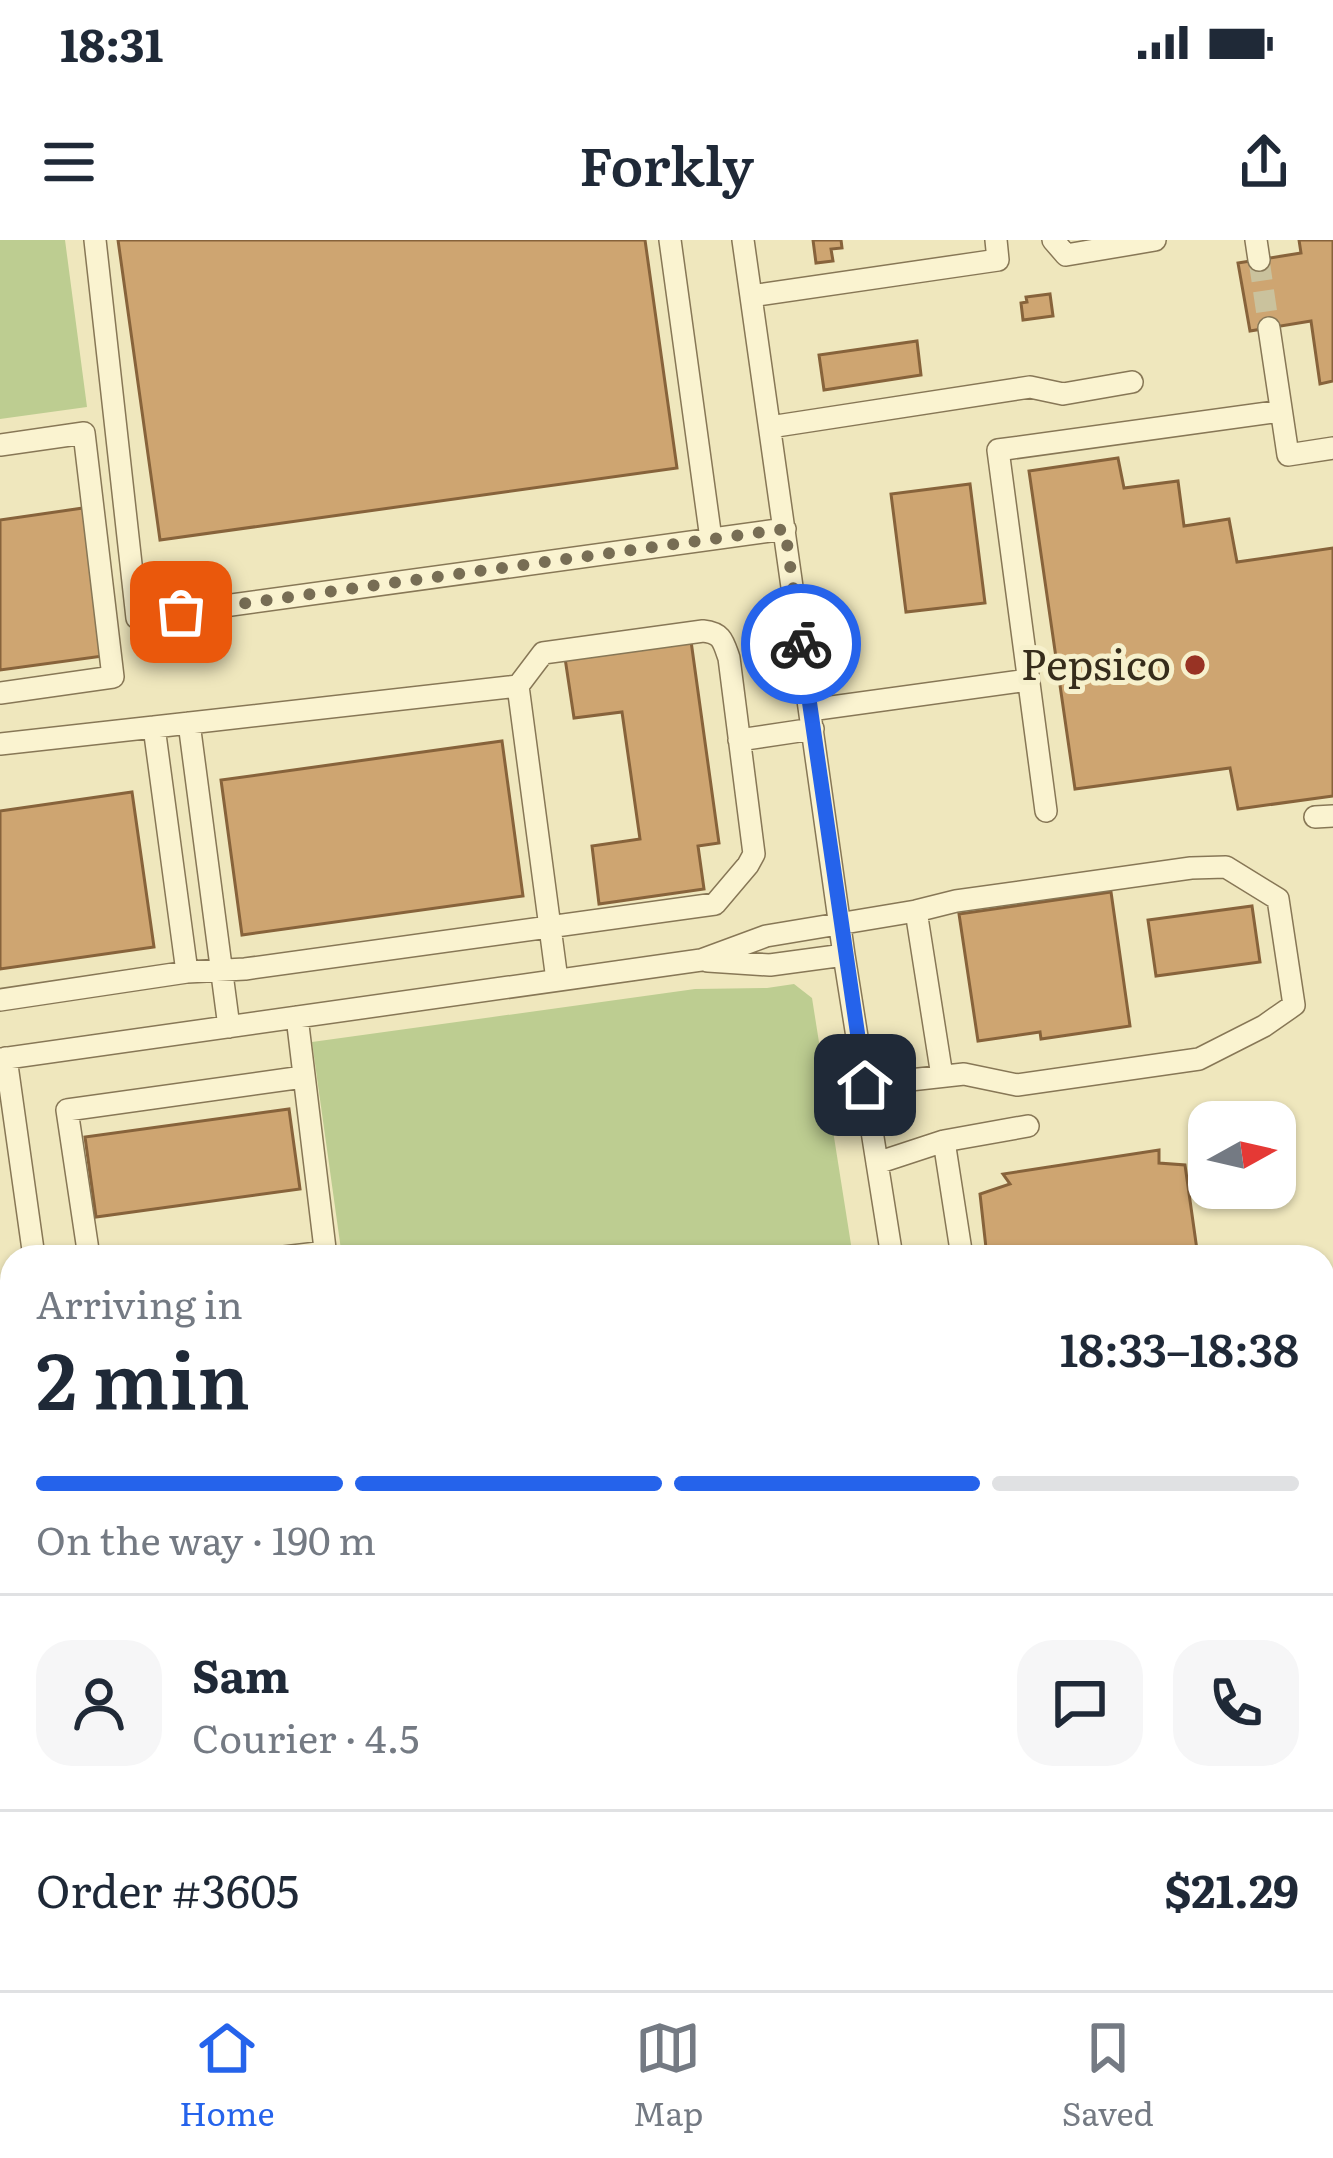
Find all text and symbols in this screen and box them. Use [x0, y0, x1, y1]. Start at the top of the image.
text: 18:31 [60, 9, 163, 76]
text: Forkly [579, 122, 754, 203]
icon: menu [36, 129, 102, 195]
icon: share [1231, 129, 1297, 195]
pin [130, 561, 232, 663]
icon: bag [148, 579, 214, 645]
courier [741, 584, 861, 704]
icon: bike [768, 611, 834, 677]
place label: Pepsico [1021, 631, 1171, 693]
marker: Pepsico [1182, 652, 1208, 678]
pin [814, 1034, 916, 1136]
icon: home [832, 1052, 898, 1118]
north arrow [1188, 1101, 1296, 1209]
map controls [1188, 1101, 1296, 1209]
text: Arriving in [36, 1273, 243, 1331]
text: 18:33–18:38 [1060, 1314, 1299, 1381]
text: 2 min [36, 1318, 250, 1434]
text: On the way · 190 m [36, 1509, 376, 1567]
button: person [36, 1640, 162, 1766]
text: Sam [192, 1640, 290, 1707]
button: chat [1017, 1640, 1143, 1766]
button: phone [1173, 1640, 1299, 1766]
text: Courier · 4.5 [192, 1707, 419, 1765]
text: Order #3605 [36, 1855, 299, 1922]
text: $21.29 [1165, 1855, 1299, 1922]
tab: Home [179, 2015, 275, 2136]
tab: Map [633, 2015, 703, 2136]
tab: Saved [1062, 2015, 1154, 2136]

